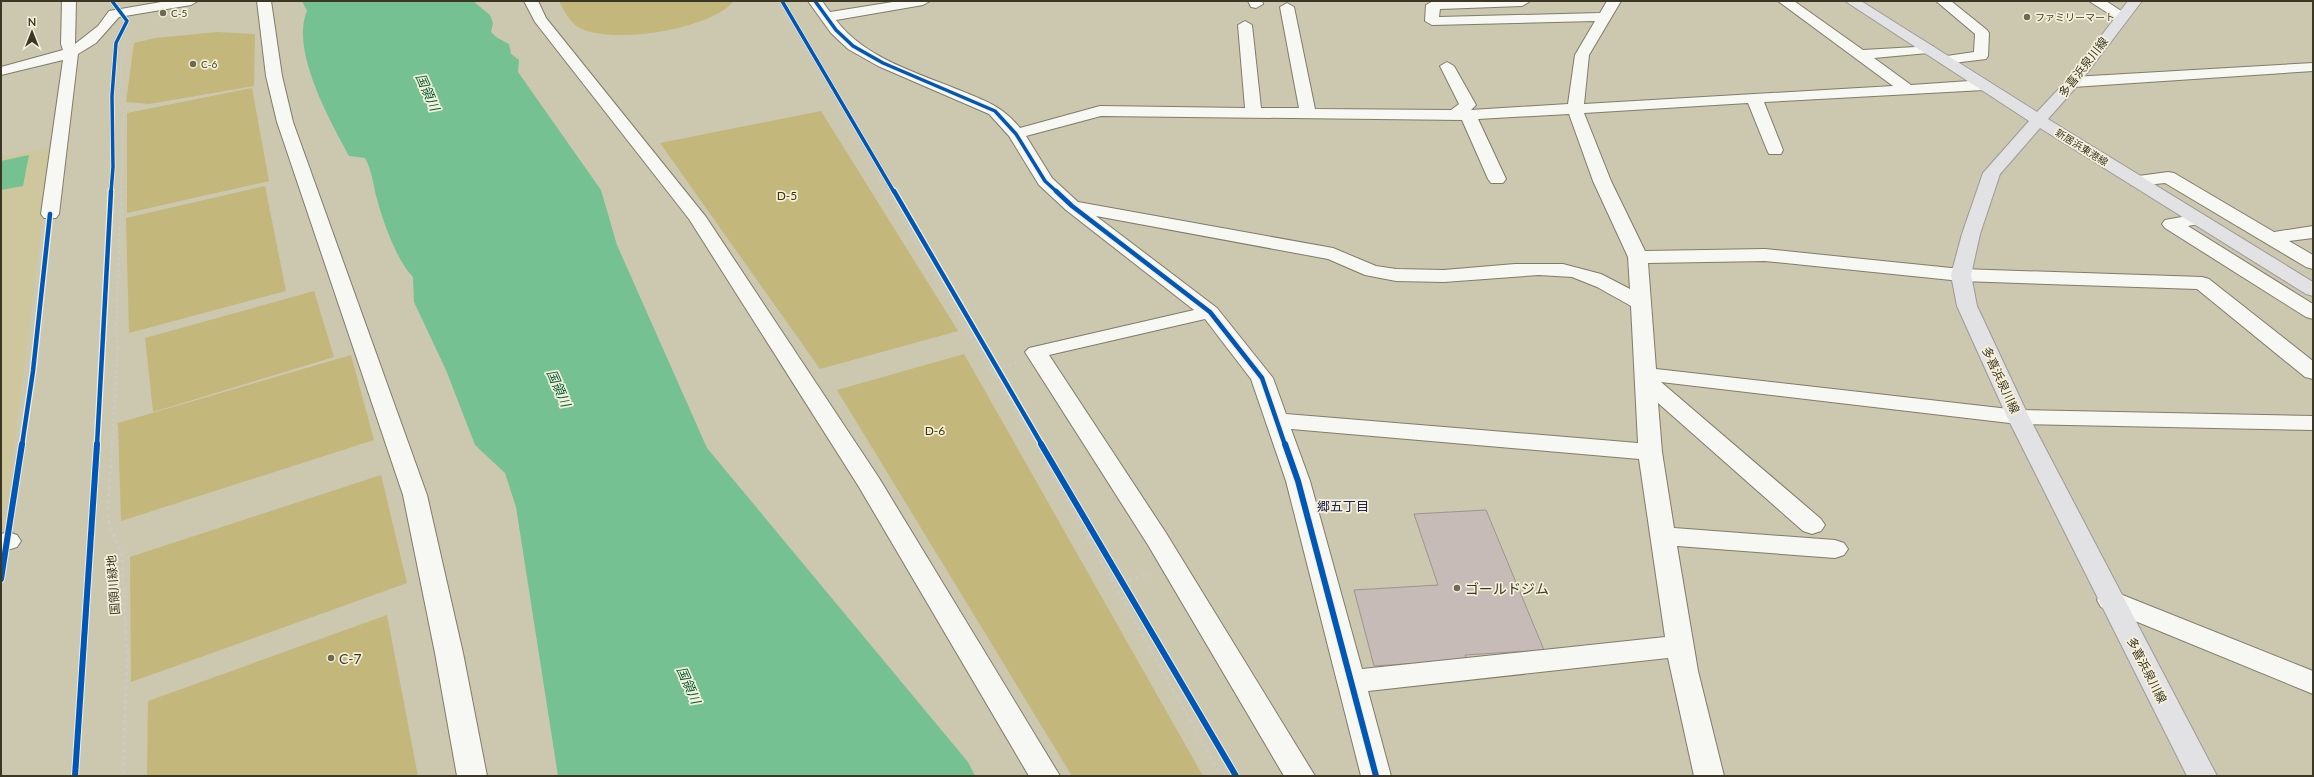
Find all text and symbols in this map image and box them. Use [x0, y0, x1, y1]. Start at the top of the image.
place label: C-5 [171, 7, 187, 19]
marker: C-5 [158, 8, 168, 18]
place label: ファミリーマート [2035, 11, 2115, 23]
north arrow [12, 12, 52, 52]
marker: ファミリーマート [2022, 12, 2032, 22]
text: N [28, 15, 36, 28]
street label: 多喜浜泉川線 [2055, 34, 2111, 100]
place label: C-6 [201, 58, 217, 70]
marker: C-6 [188, 59, 198, 69]
water label: 国領川 [413, 71, 444, 115]
street label: 新居浜東港線 [2053, 126, 2111, 168]
park label: D-5 [777, 188, 797, 203]
street label: 多喜浜泉川線 [1979, 344, 2023, 416]
water label: 国領川 [544, 367, 575, 411]
park label: D-6 [925, 423, 945, 438]
district label: 郷五丁目 [1317, 498, 1369, 514]
street label: 国領川緑地 [103, 555, 123, 615]
place label: ゴールドジム [1465, 580, 1549, 597]
marker: ゴールドジム [1452, 583, 1462, 593]
street label: 多喜浜泉川線 [2124, 635, 2170, 705]
place label: C-7 [339, 650, 362, 667]
marker: C-7 [326, 653, 336, 663]
water label: 国領川 [674, 664, 705, 708]

